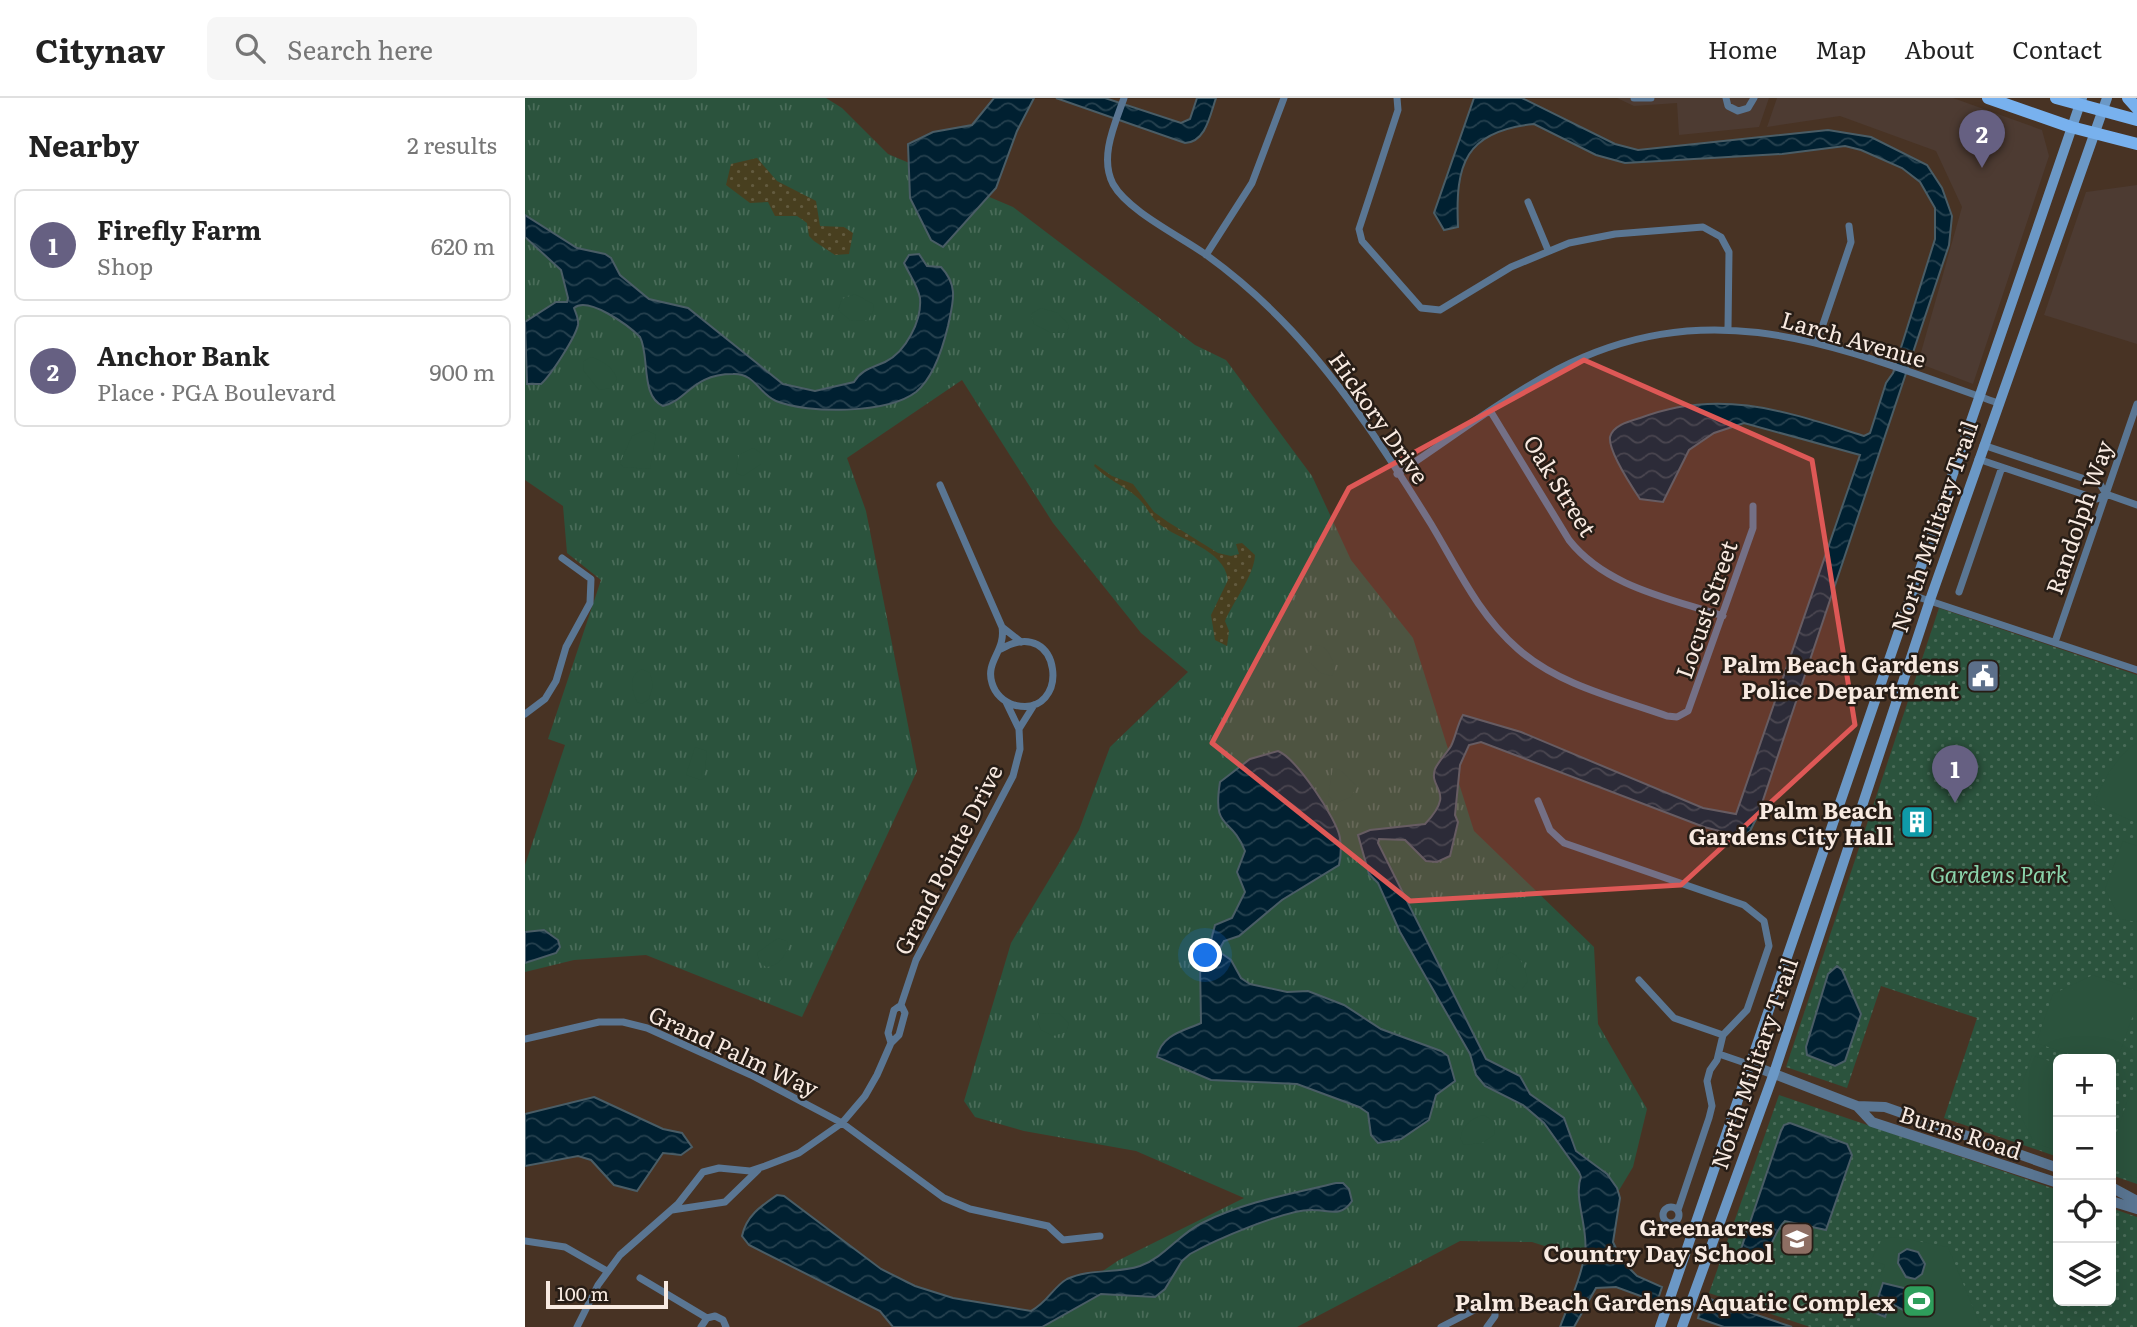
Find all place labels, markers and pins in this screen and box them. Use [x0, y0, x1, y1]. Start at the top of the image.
pin: 2 [1959, 110, 2005, 168]
place label: Palm Beach Gardens Police Department [1722, 646, 1959, 706]
public building icon: Palm Beach Gardens Police Department [1964, 657, 2002, 695]
pin: 1 [1932, 745, 1978, 803]
place label: Palm Beach Gardens City Hall [1688, 792, 1893, 852]
building icon: Palm Beach Gardens City Hall [1898, 803, 1936, 841]
place label: Greenacres Country Day School [1543, 1209, 1773, 1269]
school or university icon: Greenacres Country Day School [1778, 1220, 1816, 1258]
sports icon: Palm Beach Gardens Aquatic Complex [1900, 1282, 1938, 1320]
place label: Palm Beach Gardens Aquatic Complex [1455, 1284, 1895, 1318]

